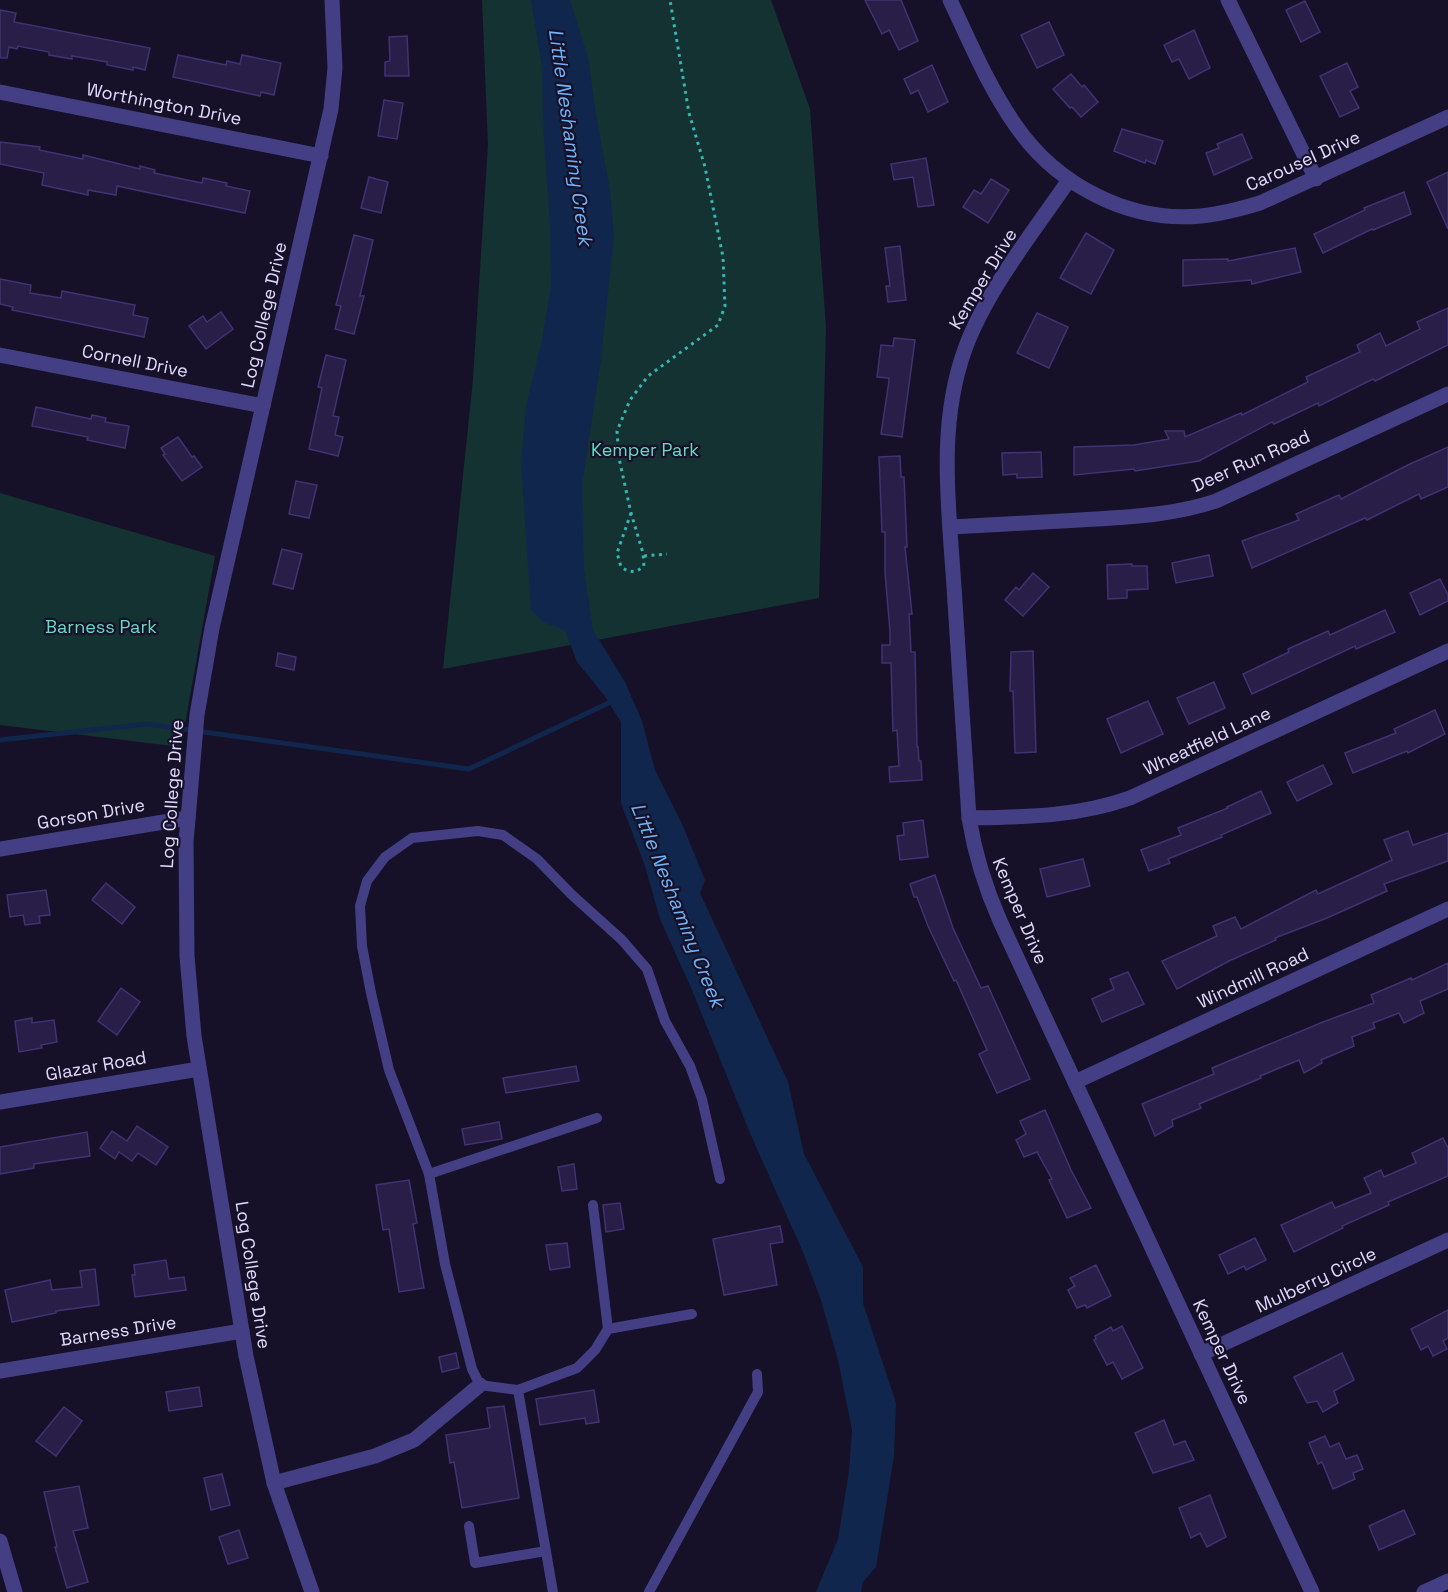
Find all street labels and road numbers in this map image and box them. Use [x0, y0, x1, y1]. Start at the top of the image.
street label: Worthington Drive [85, 77, 244, 130]
street label: Carousel Drive [1242, 125, 1364, 196]
street label: Kemper Drive [943, 224, 1022, 333]
street label: Log College Drive [236, 240, 291, 390]
street label: Cornell Drive [80, 339, 190, 382]
street label: Deer Run Road [1188, 424, 1313, 497]
street label: Wheatfield Lane [1139, 701, 1274, 780]
street label: Log College Drive [155, 719, 188, 869]
street label: Gorson Drive [35, 793, 147, 834]
street label: Kemper Drive [988, 854, 1053, 968]
street label: Windmill Road [1193, 942, 1312, 1013]
street label: Glazar Road [44, 1045, 148, 1086]
street label: Log College Drive [230, 1199, 277, 1350]
street label: Mulberry Circle [1252, 1242, 1380, 1318]
street label: Kemper Drive [1188, 1295, 1257, 1408]
street label: Barness Drive [58, 1310, 178, 1351]

